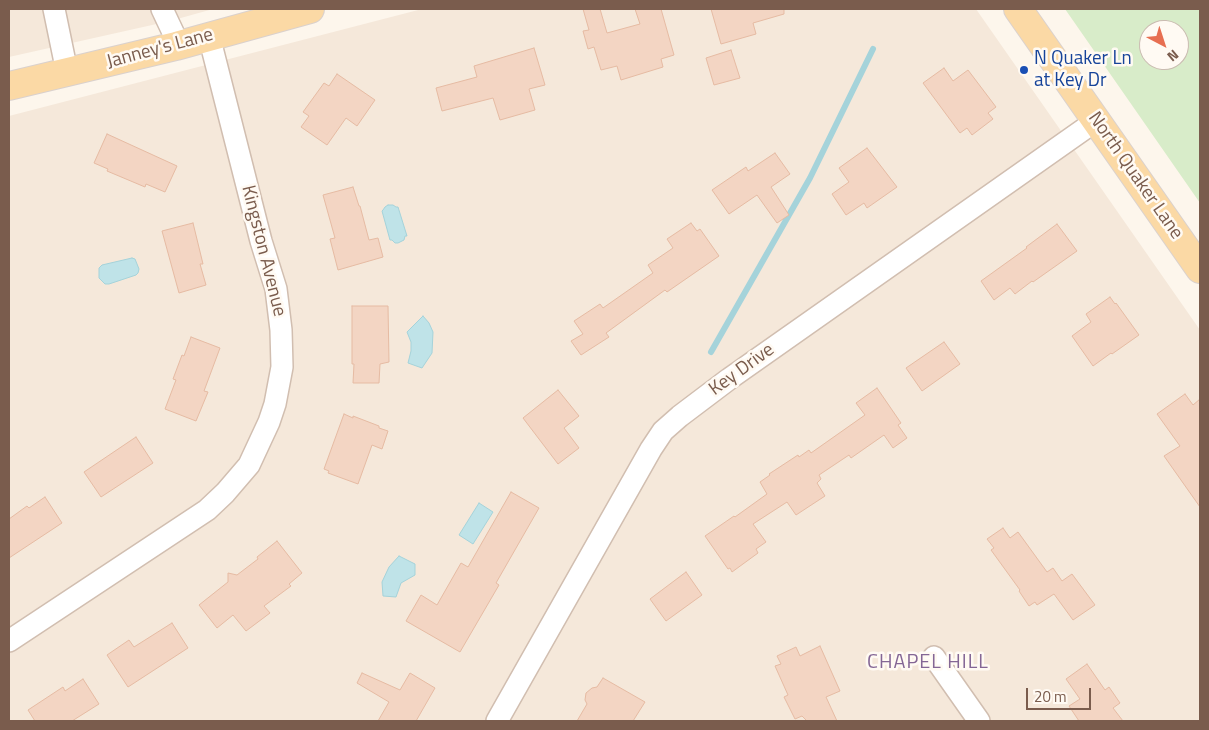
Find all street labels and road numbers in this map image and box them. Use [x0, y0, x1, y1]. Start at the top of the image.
street label: Janney's Lane [104, 24, 216, 74]
street label: North Quaker Lane [1083, 108, 1187, 244]
street label: Kingston Avenue [236, 183, 290, 319]
street label: Key Drive [705, 339, 779, 401]

